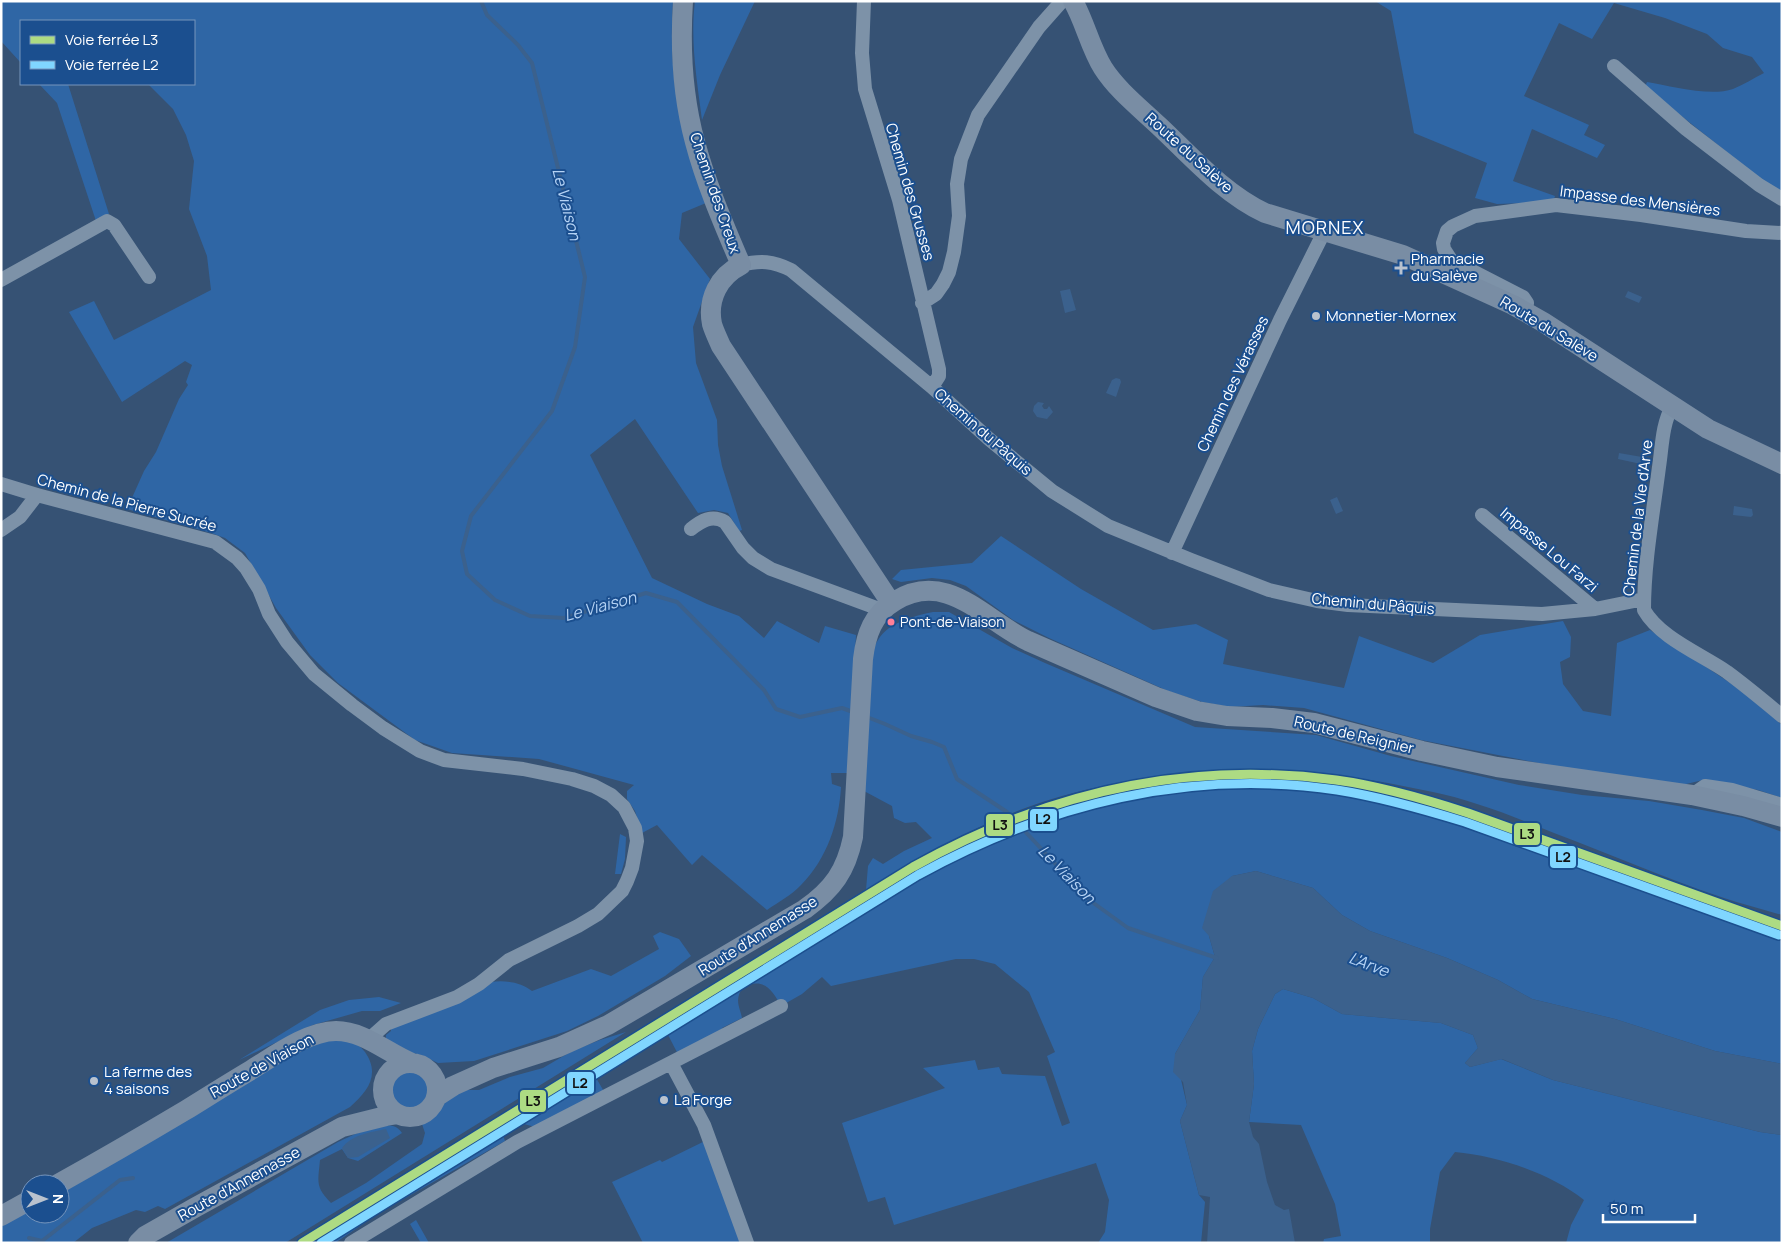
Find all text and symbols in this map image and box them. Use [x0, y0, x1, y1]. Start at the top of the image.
legend [20, 20, 195, 85]
text: Voie ferrée L3 [65, 29, 158, 50]
text: Voie ferrée L2 [65, 54, 159, 75]
street label: Route du Salève [1141, 108, 1238, 198]
street label: Chemin des Grusses [881, 121, 940, 263]
street label: Chemin des Creux [685, 130, 746, 256]
water label: Le Viaison [547, 166, 587, 243]
street label: Impasse des Mensières [1559, 180, 1722, 221]
district label: MORNEX [1286, 215, 1365, 239]
place label: Pharmacie du Salève [1411, 248, 1484, 286]
marker: Pharmacie du Salève [1395, 262, 1407, 274]
street label: Route du Salève [1496, 291, 1602, 366]
place label: Monnetier-Mornex [1326, 305, 1456, 326]
marker: Monnetier-Mornex [1310, 310, 1322, 322]
street label: Chemin des Vérasses [1192, 312, 1273, 455]
street label: Chemin du Pâquis [930, 383, 1037, 480]
street label: Chemin de la Vie d'Arve [1618, 438, 1658, 597]
street label: Chemin de la Pierre Sucrée [35, 468, 219, 537]
street label: Impasse Lou Farzi [1496, 502, 1603, 597]
water label: Le Viaison [562, 586, 639, 626]
street label: Chemin du Pâquis [1311, 588, 1436, 619]
place label: Pont-de-Viaison [900, 612, 1005, 631]
marker: Pont-de-Viaison [886, 617, 896, 627]
street label: Route de Reignier [1292, 710, 1417, 759]
line badge: L2 [1029, 808, 1058, 832]
text: L2 [1035, 809, 1051, 828]
line badge: L3 [985, 813, 1014, 837]
text: L3 [992, 815, 1008, 834]
line badge: L3 [1513, 822, 1541, 846]
text: L3 [1519, 824, 1535, 843]
water label: Le Viaison [1033, 840, 1101, 909]
line badge: L2 [1549, 845, 1577, 869]
text: L2 [1555, 847, 1571, 866]
street label: Route d'Annemasse [694, 890, 821, 981]
water label: L'Arve [1346, 946, 1394, 982]
street label: Route de Viaison [206, 1028, 317, 1103]
place label: La ferme des 4 saisons [104, 1061, 192, 1099]
line badge: L2 [566, 1071, 595, 1095]
text: L2 [572, 1073, 588, 1092]
marker: La ferme des 4 saisons [88, 1075, 100, 1087]
line badge: L3 [519, 1089, 547, 1113]
place label: La Forge [674, 1089, 732, 1110]
text: L3 [525, 1091, 541, 1110]
marker: La Forge [658, 1094, 670, 1106]
street label: Route d'Annemasse [174, 1141, 304, 1226]
north arrow [20, 1174, 70, 1224]
scale bar [1603, 1192, 1696, 1224]
text: N [49, 1194, 68, 1204]
text: 50 m [1610, 1198, 1644, 1219]

